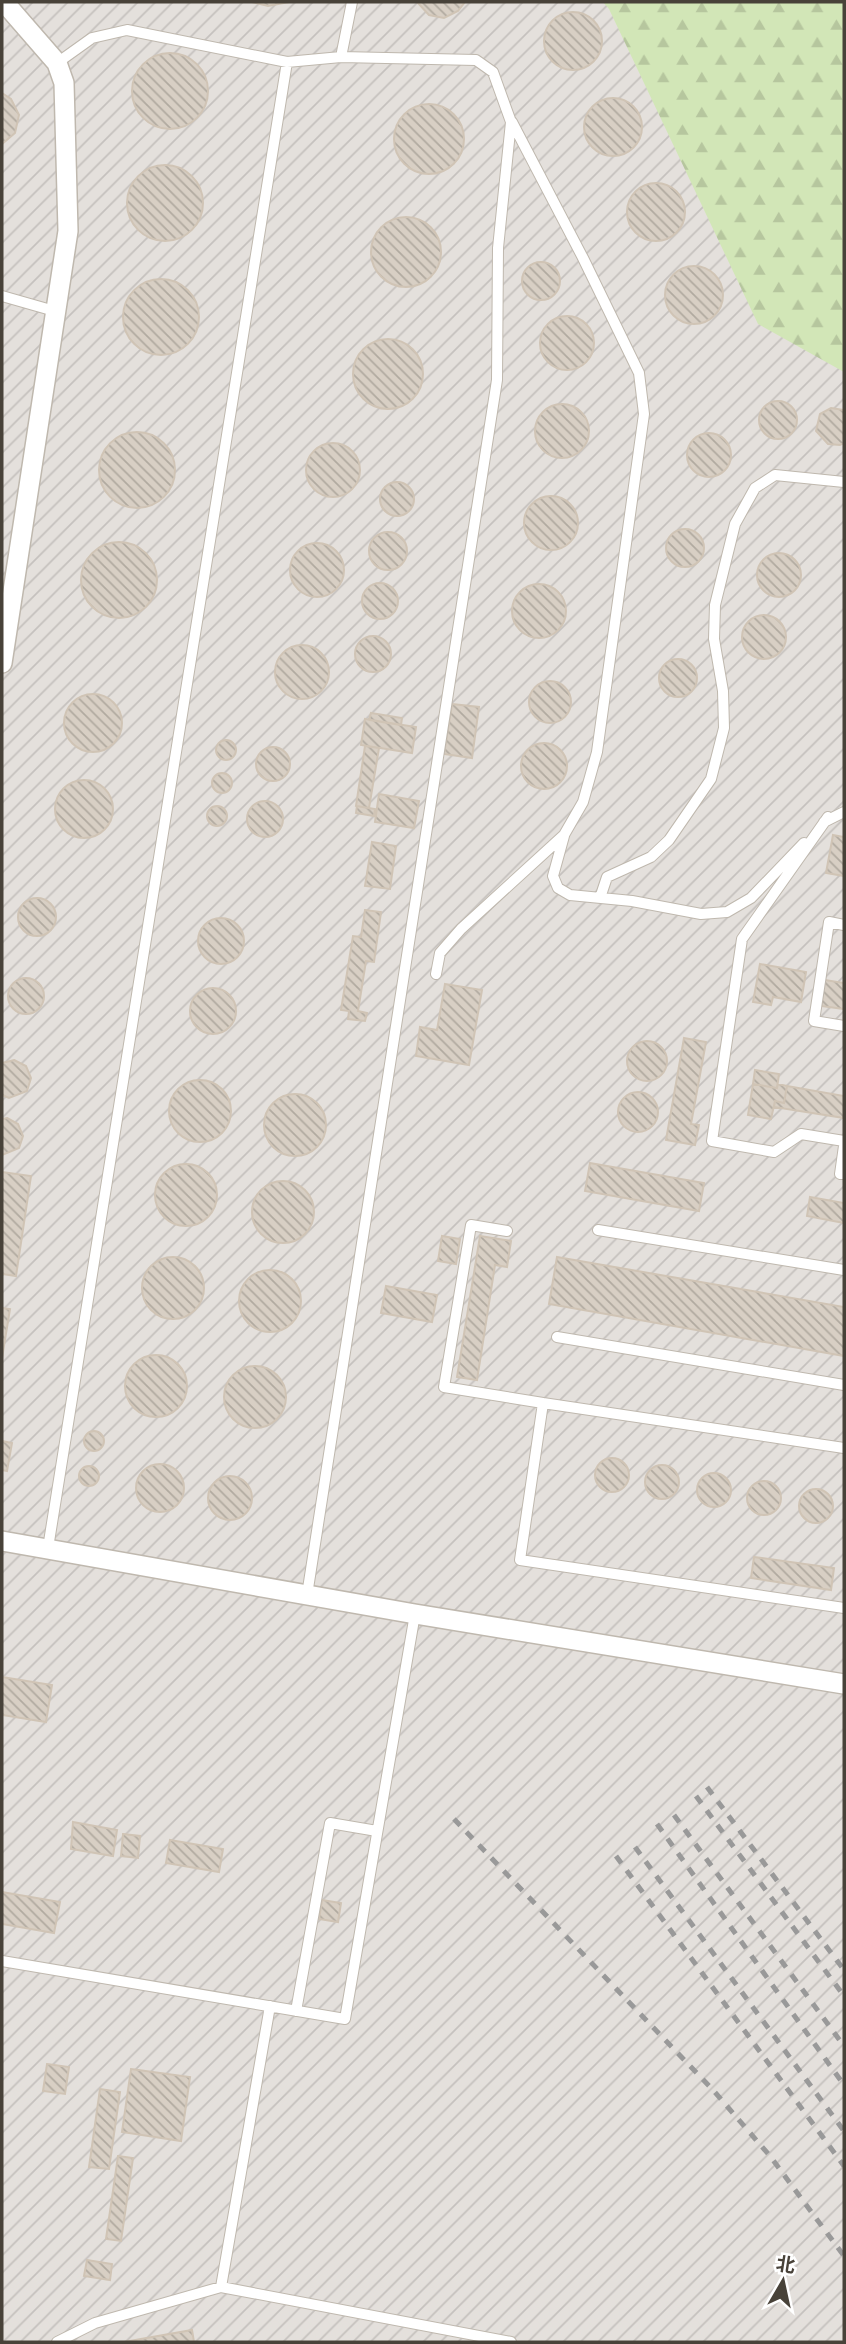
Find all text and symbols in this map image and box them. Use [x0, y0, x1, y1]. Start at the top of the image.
north arrow [748, 2246, 818, 2316]
text: 北 [774, 2250, 797, 2279]

